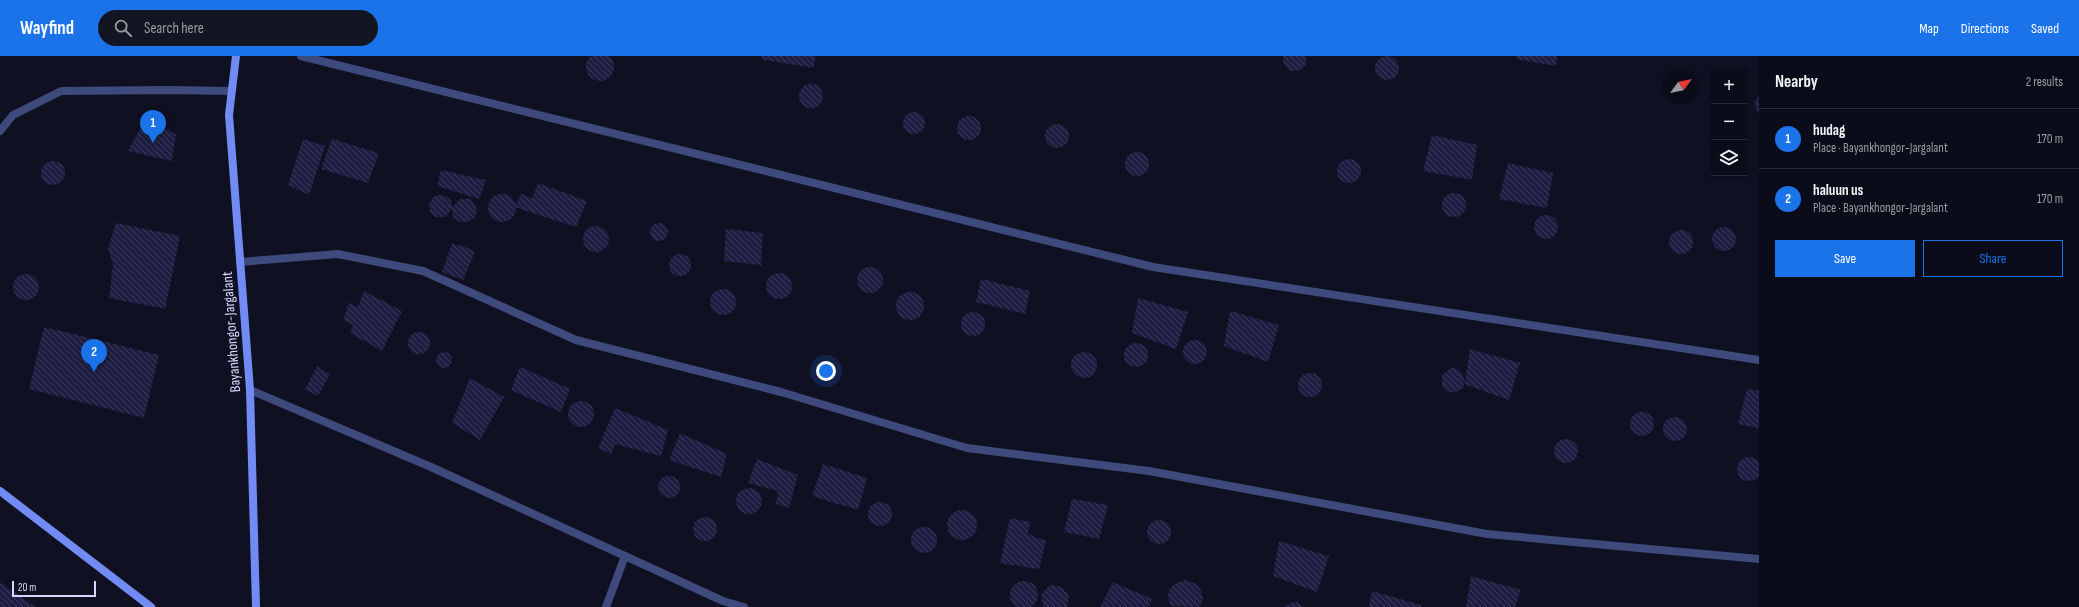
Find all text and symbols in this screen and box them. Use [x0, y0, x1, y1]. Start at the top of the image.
search box [98, 10, 378, 46]
text: Wayfind [20, 17, 74, 40]
icon: search [112, 17, 134, 39]
text: Search here [144, 19, 204, 38]
text: Map [1919, 20, 1939, 37]
text: Directions [1961, 20, 2009, 37]
text: Saved [2031, 20, 2059, 37]
north arrow [1663, 68, 1699, 104]
map controls [1711, 68, 1747, 176]
button: + [1711, 68, 1747, 104]
text: Nearby [1775, 72, 1818, 92]
text: 2 results [2026, 74, 2063, 90]
button: − [1711, 104, 1747, 140]
pin: 1 [140, 110, 166, 143]
text: hudag [1813, 121, 1845, 140]
text: 1 [1785, 131, 1791, 147]
text: 170 m [2037, 131, 2063, 147]
button: layers [1711, 140, 1747, 176]
text: Place · Bayankhongor-Jargalant [1813, 140, 1948, 156]
text: haluun us [1813, 181, 1863, 200]
text: 2 [1785, 191, 1791, 207]
text: 170 m [2037, 191, 2063, 207]
text: Place · Bayankhongor-Jargalant [1813, 200, 1948, 216]
button: Save [1775, 240, 1915, 277]
button: Share [1923, 240, 2063, 277]
street label: Bayankhongor-Jargalant [218, 270, 245, 393]
pin: 2 [81, 339, 107, 372]
your location [816, 361, 836, 381]
scale bar [12, 579, 96, 598]
text: 20 m [18, 581, 36, 594]

